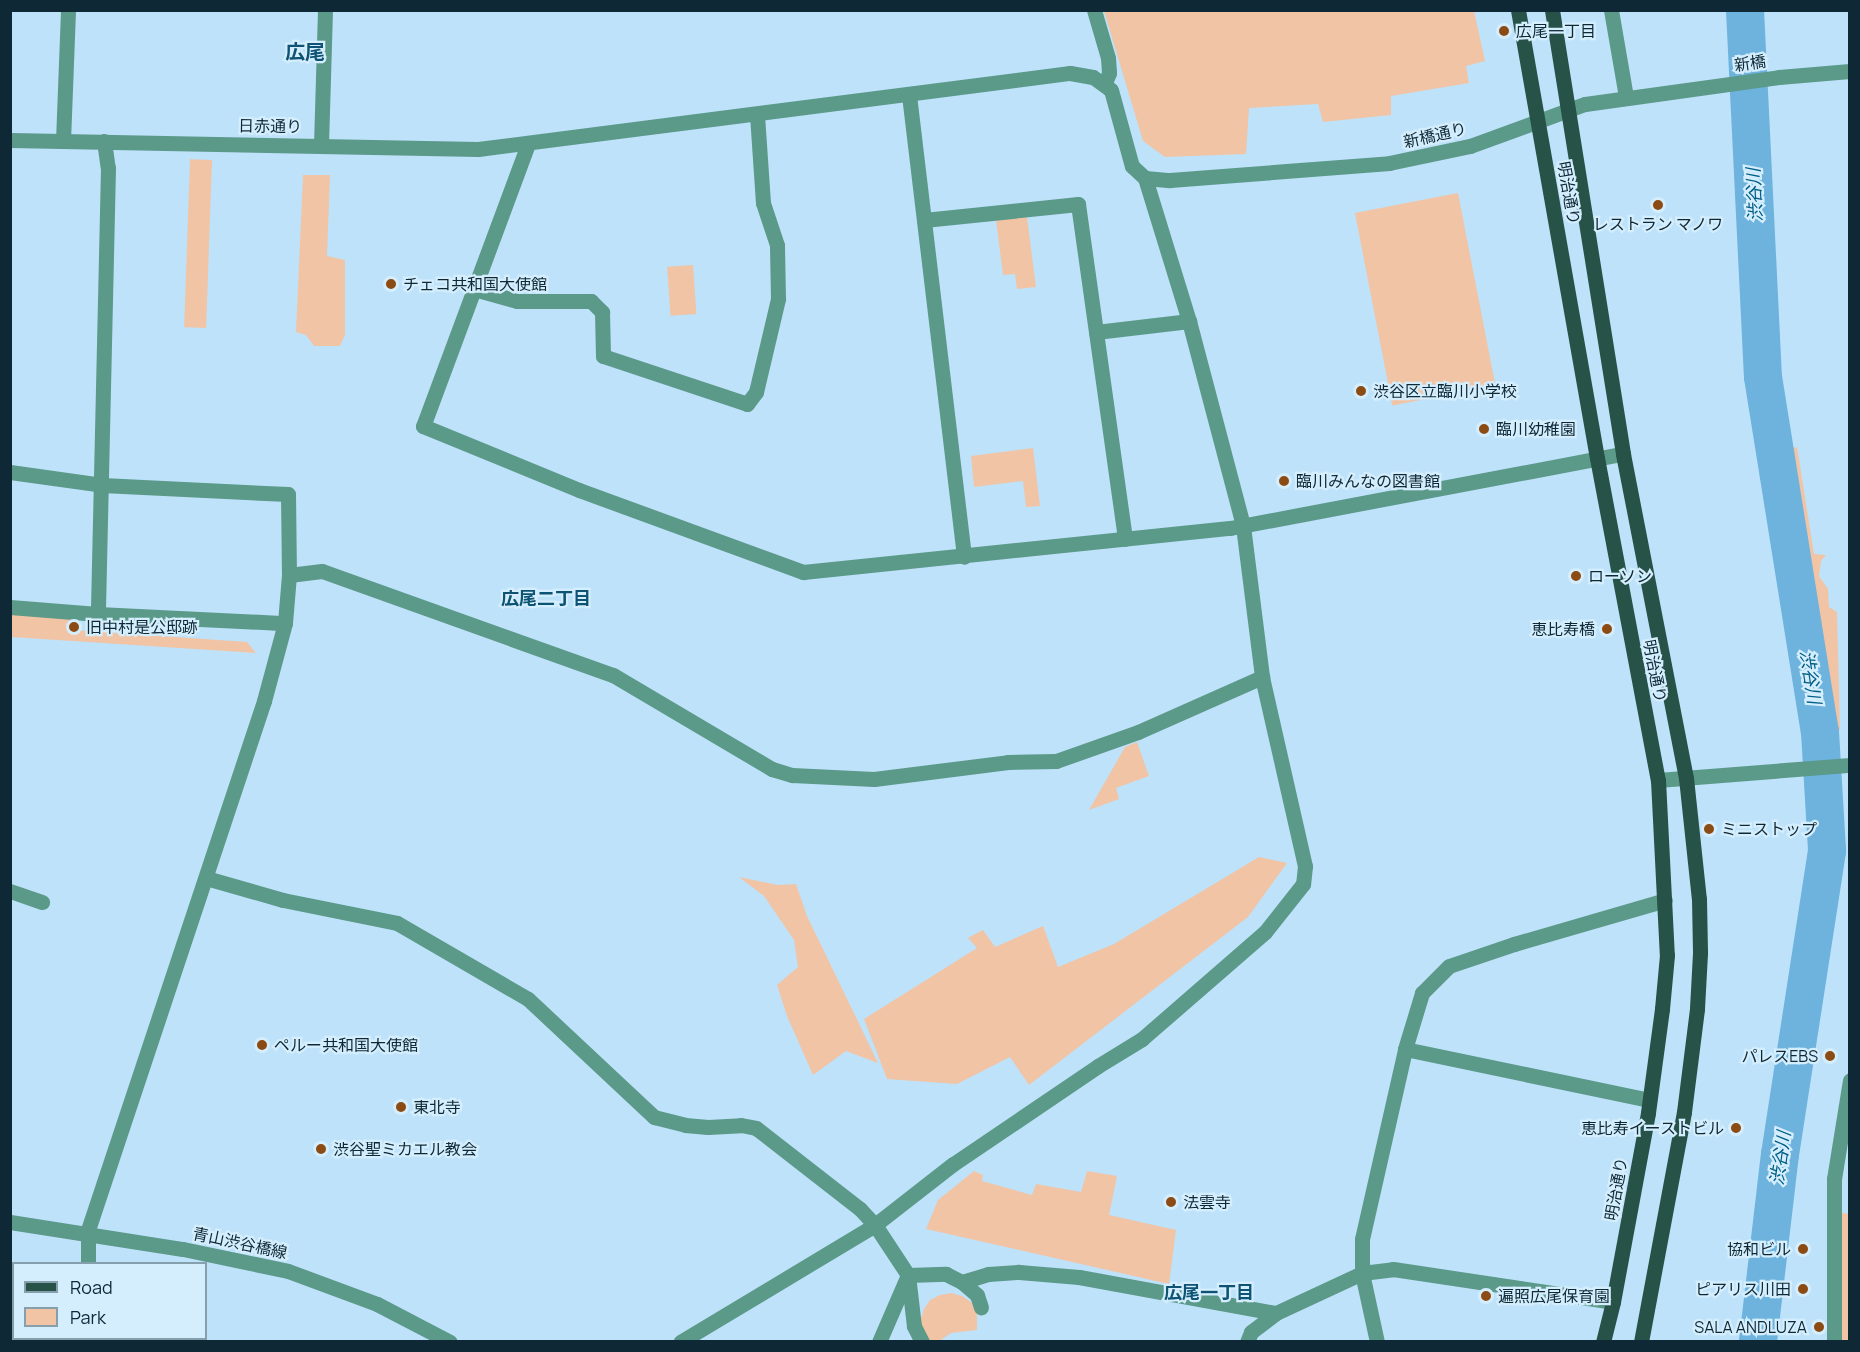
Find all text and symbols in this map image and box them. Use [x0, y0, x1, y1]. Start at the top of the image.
place label: 広尾一丁目 [1516, 21, 1596, 41]
marker: 広尾一丁目 [1497, 24, 1511, 38]
district label: 広尾 [285, 39, 325, 63]
street label: 新橋 [1733, 51, 1767, 75]
street label: 日赤通り [238, 116, 302, 136]
street label: 新橋通り [1402, 118, 1468, 152]
street label: 明治通り [1554, 160, 1584, 226]
water label: 渋谷川 [1742, 167, 1766, 223]
marker: レストラン マノワ [1651, 198, 1665, 212]
place label: レストラン マノワ [1592, 214, 1724, 234]
place label: チェコ共和国大使館 [403, 274, 547, 294]
marker: チェコ共和国大使館 [384, 277, 398, 291]
place label: 渋谷区立臨川小学校 [1373, 381, 1517, 401]
marker: 渋谷区立臨川小学校 [1354, 384, 1368, 398]
place label: 臨川幼稚園 [1496, 419, 1576, 439]
marker: 臨川幼稚園 [1477, 422, 1491, 436]
place label: 臨川みんなの図書館 [1296, 471, 1440, 491]
marker: 臨川みんなの図書館 [1277, 474, 1291, 488]
place label: ローソン [1588, 566, 1652, 586]
marker: ローソン [1569, 569, 1583, 583]
district label: 広尾二丁目 [501, 587, 591, 609]
place label: 旧中村是公邸跡 [86, 617, 198, 637]
place label: 恵比寿橋 [1531, 619, 1595, 639]
marker: 旧中村是公邸跡 [67, 620, 81, 634]
marker: 恵比寿橋 [1600, 622, 1614, 636]
street label: 明治通り [1639, 638, 1671, 704]
water label: 渋谷川 [1796, 649, 1826, 705]
place label: ミニストップ [1721, 819, 1817, 839]
marker: ミニストップ [1702, 822, 1716, 836]
place label: ペルー共和国大使館 [274, 1035, 418, 1055]
marker: ペルー共和国大使館 [255, 1038, 269, 1052]
place label: パレスEBS [1741, 1046, 1818, 1066]
marker: パレスEBS [1823, 1049, 1837, 1063]
place label: 東北寺 [413, 1097, 461, 1117]
marker: 東北寺 [394, 1100, 408, 1114]
place label: 恵比寿イーストビル [1580, 1118, 1724, 1138]
marker: 恵比寿イーストビル [1729, 1121, 1743, 1135]
water label: 渋谷川 [1766, 1130, 1794, 1186]
place label: 渋谷聖ミカエル教会 [333, 1139, 477, 1159]
marker: 渋谷聖ミカエル教会 [314, 1142, 328, 1156]
street label: 明治通り [1601, 1156, 1631, 1222]
place label: 法雲寺 [1183, 1192, 1231, 1212]
marker: 法雲寺 [1164, 1195, 1178, 1209]
street label: 青山渋谷橋線 [191, 1224, 289, 1262]
place label: 協和ビル [1727, 1239, 1791, 1259]
marker: 協和ビル [1796, 1242, 1810, 1256]
legend [12, 1262, 207, 1340]
text: Road [70, 1275, 113, 1299]
place label: ピアリス川田 [1695, 1279, 1791, 1299]
district label: 広尾一丁目 [1164, 1281, 1254, 1303]
marker: ピアリス川田 [1796, 1282, 1810, 1296]
place label: 遍照広尾保育園 [1498, 1286, 1610, 1306]
marker: 遍照広尾保育園 [1479, 1289, 1493, 1303]
text: Park [70, 1305, 106, 1329]
place label: SALA ANDLUZA [1694, 1317, 1807, 1337]
marker: SALA ANDLUZA [1812, 1320, 1826, 1334]

